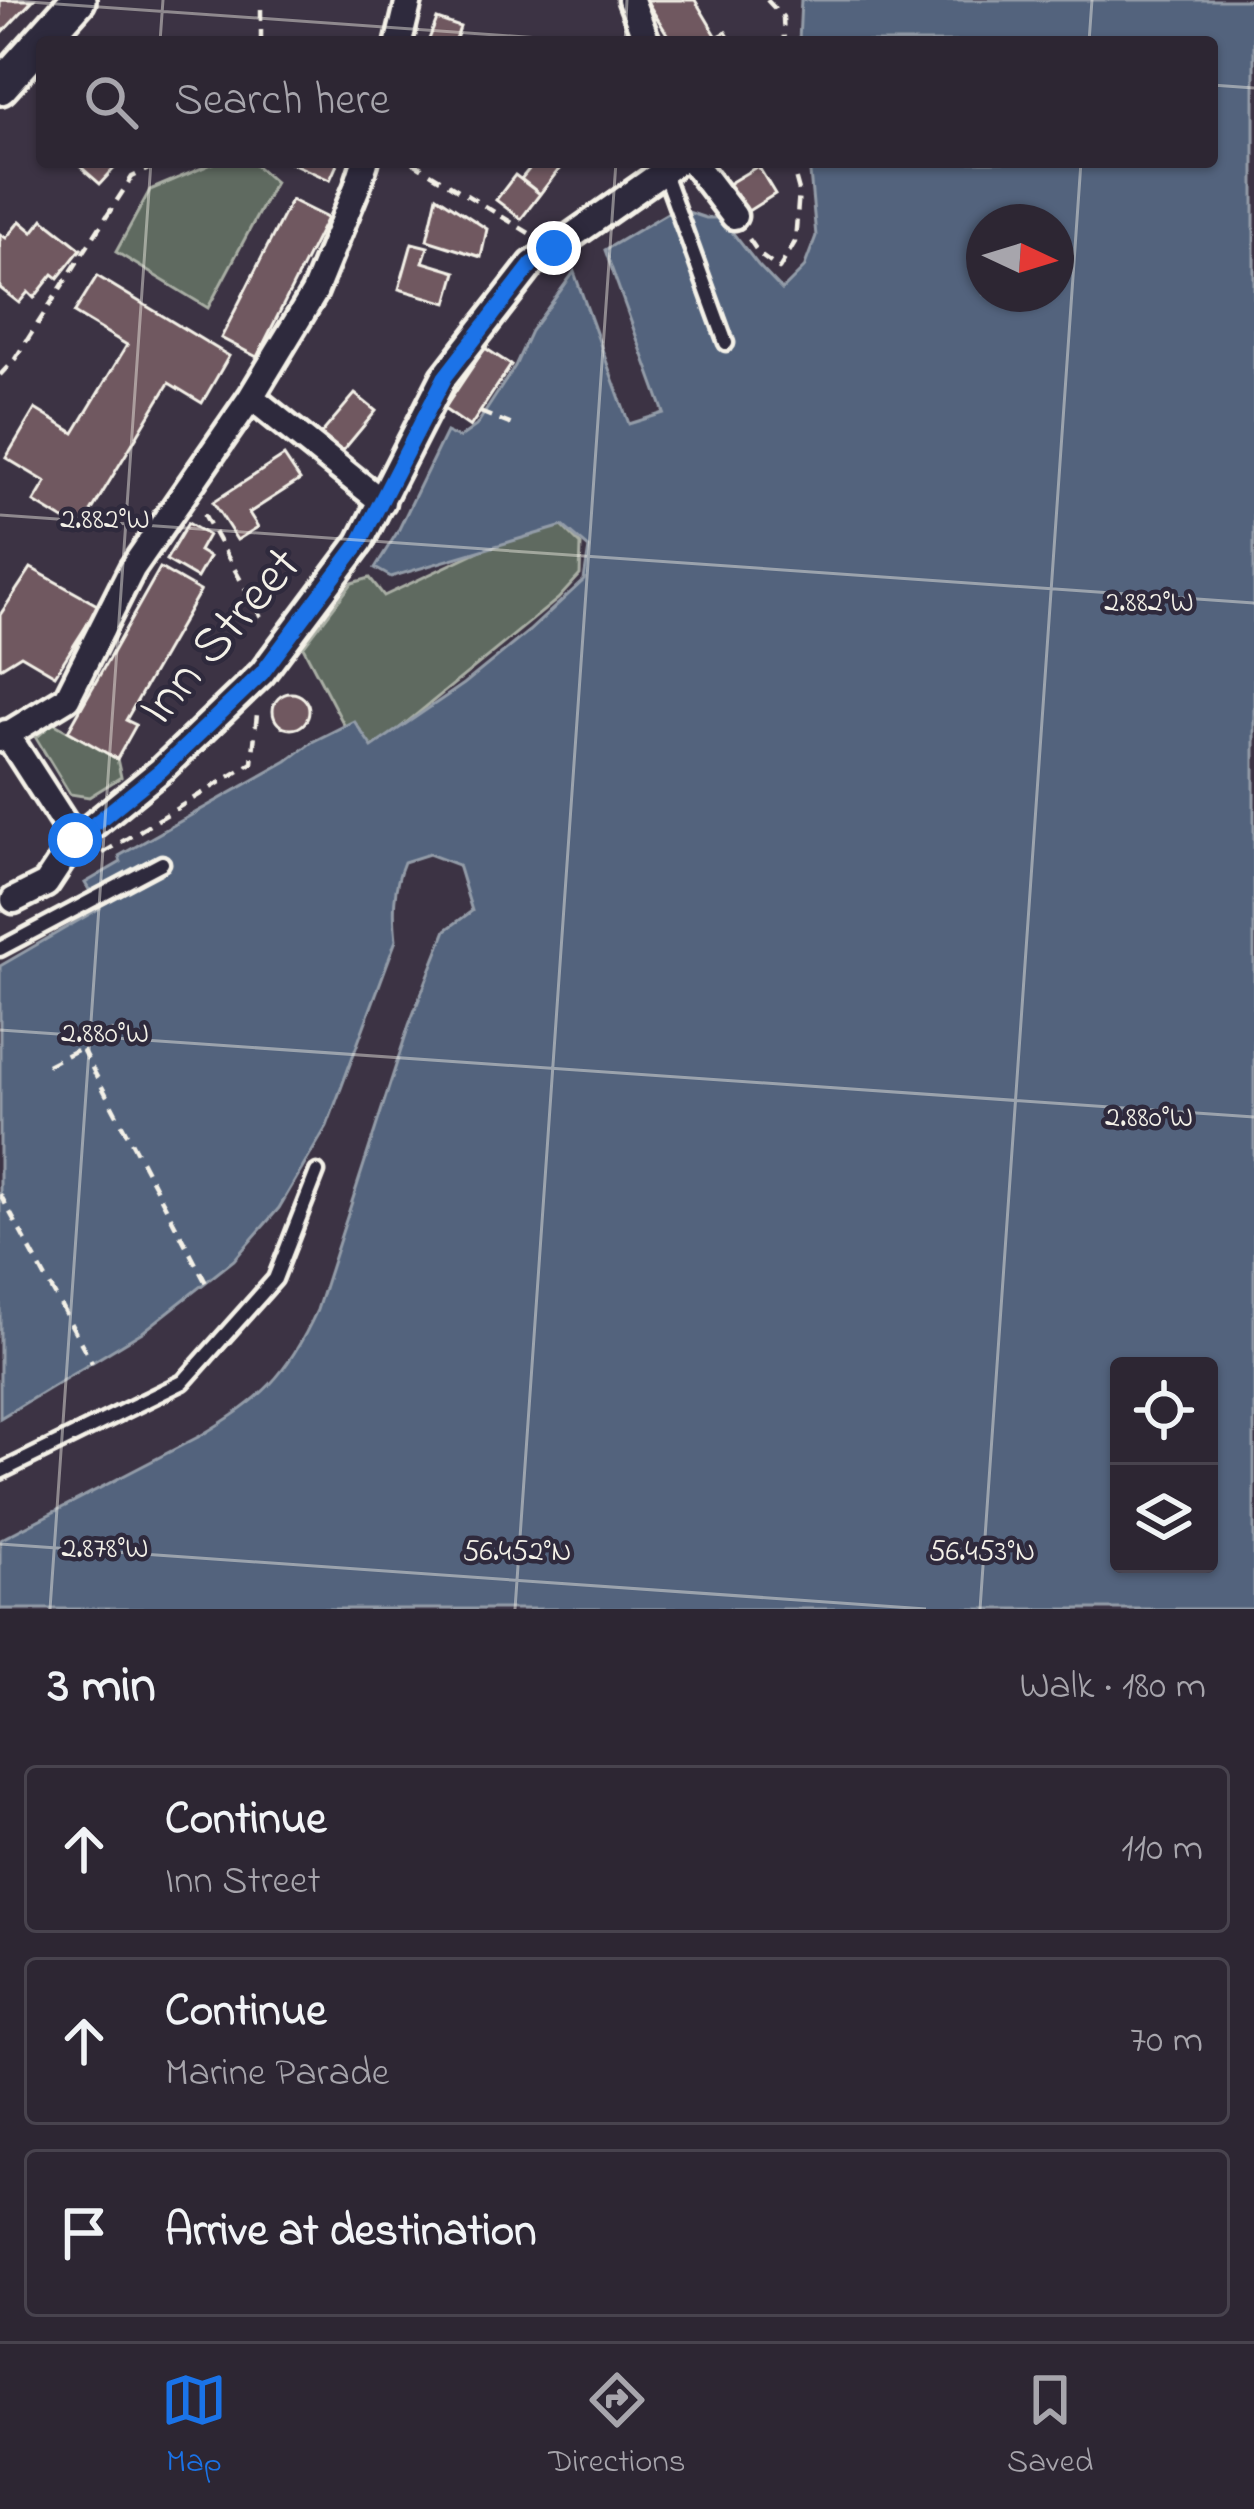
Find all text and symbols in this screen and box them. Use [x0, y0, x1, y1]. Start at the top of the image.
search box [36, 36, 1218, 168]
icon: search [78, 69, 144, 135]
text: Search here [174, 69, 390, 135]
north arrow [966, 204, 1074, 312]
route end [527, 221, 581, 275]
text: 2.882°W [60, 499, 150, 543]
street label: Inn Street [121, 531, 322, 745]
text: 2.882°W [1104, 582, 1194, 626]
route start [48, 813, 102, 867]
text: 2.880°W [61, 1013, 149, 1057]
text: 2.880°W [1105, 1097, 1193, 1141]
map controls [1110, 1357, 1218, 1573]
button: locate [1110, 1357, 1218, 1465]
button: layers [1110, 1465, 1218, 1573]
text: 2.878°W [61, 1528, 149, 1572]
text: 56.452°N [462, 1531, 572, 1575]
text: 56.453°N [929, 1531, 1035, 1575]
text: 3 min [48, 1650, 156, 1725]
text: Walk · 180 m [1019, 1659, 1206, 1716]
text: Continue [165, 1788, 326, 1854]
icon: ahead [51, 1816, 117, 1882]
text: 110 m [1121, 1821, 1203, 1878]
text: Inn Street [165, 1854, 321, 1911]
text: Continue [165, 1980, 326, 2046]
icon: ahead [51, 2008, 117, 2074]
text: 70 m [1130, 2013, 1203, 2070]
text: Marine Parade [165, 2046, 389, 2103]
icon: arrive [51, 2200, 117, 2266]
text: Arrive at destination [165, 2200, 536, 2266]
tab: Map [161, 2367, 227, 2487]
tab: Directions [548, 2367, 686, 2487]
tab: Saved [1007, 2367, 1093, 2487]

